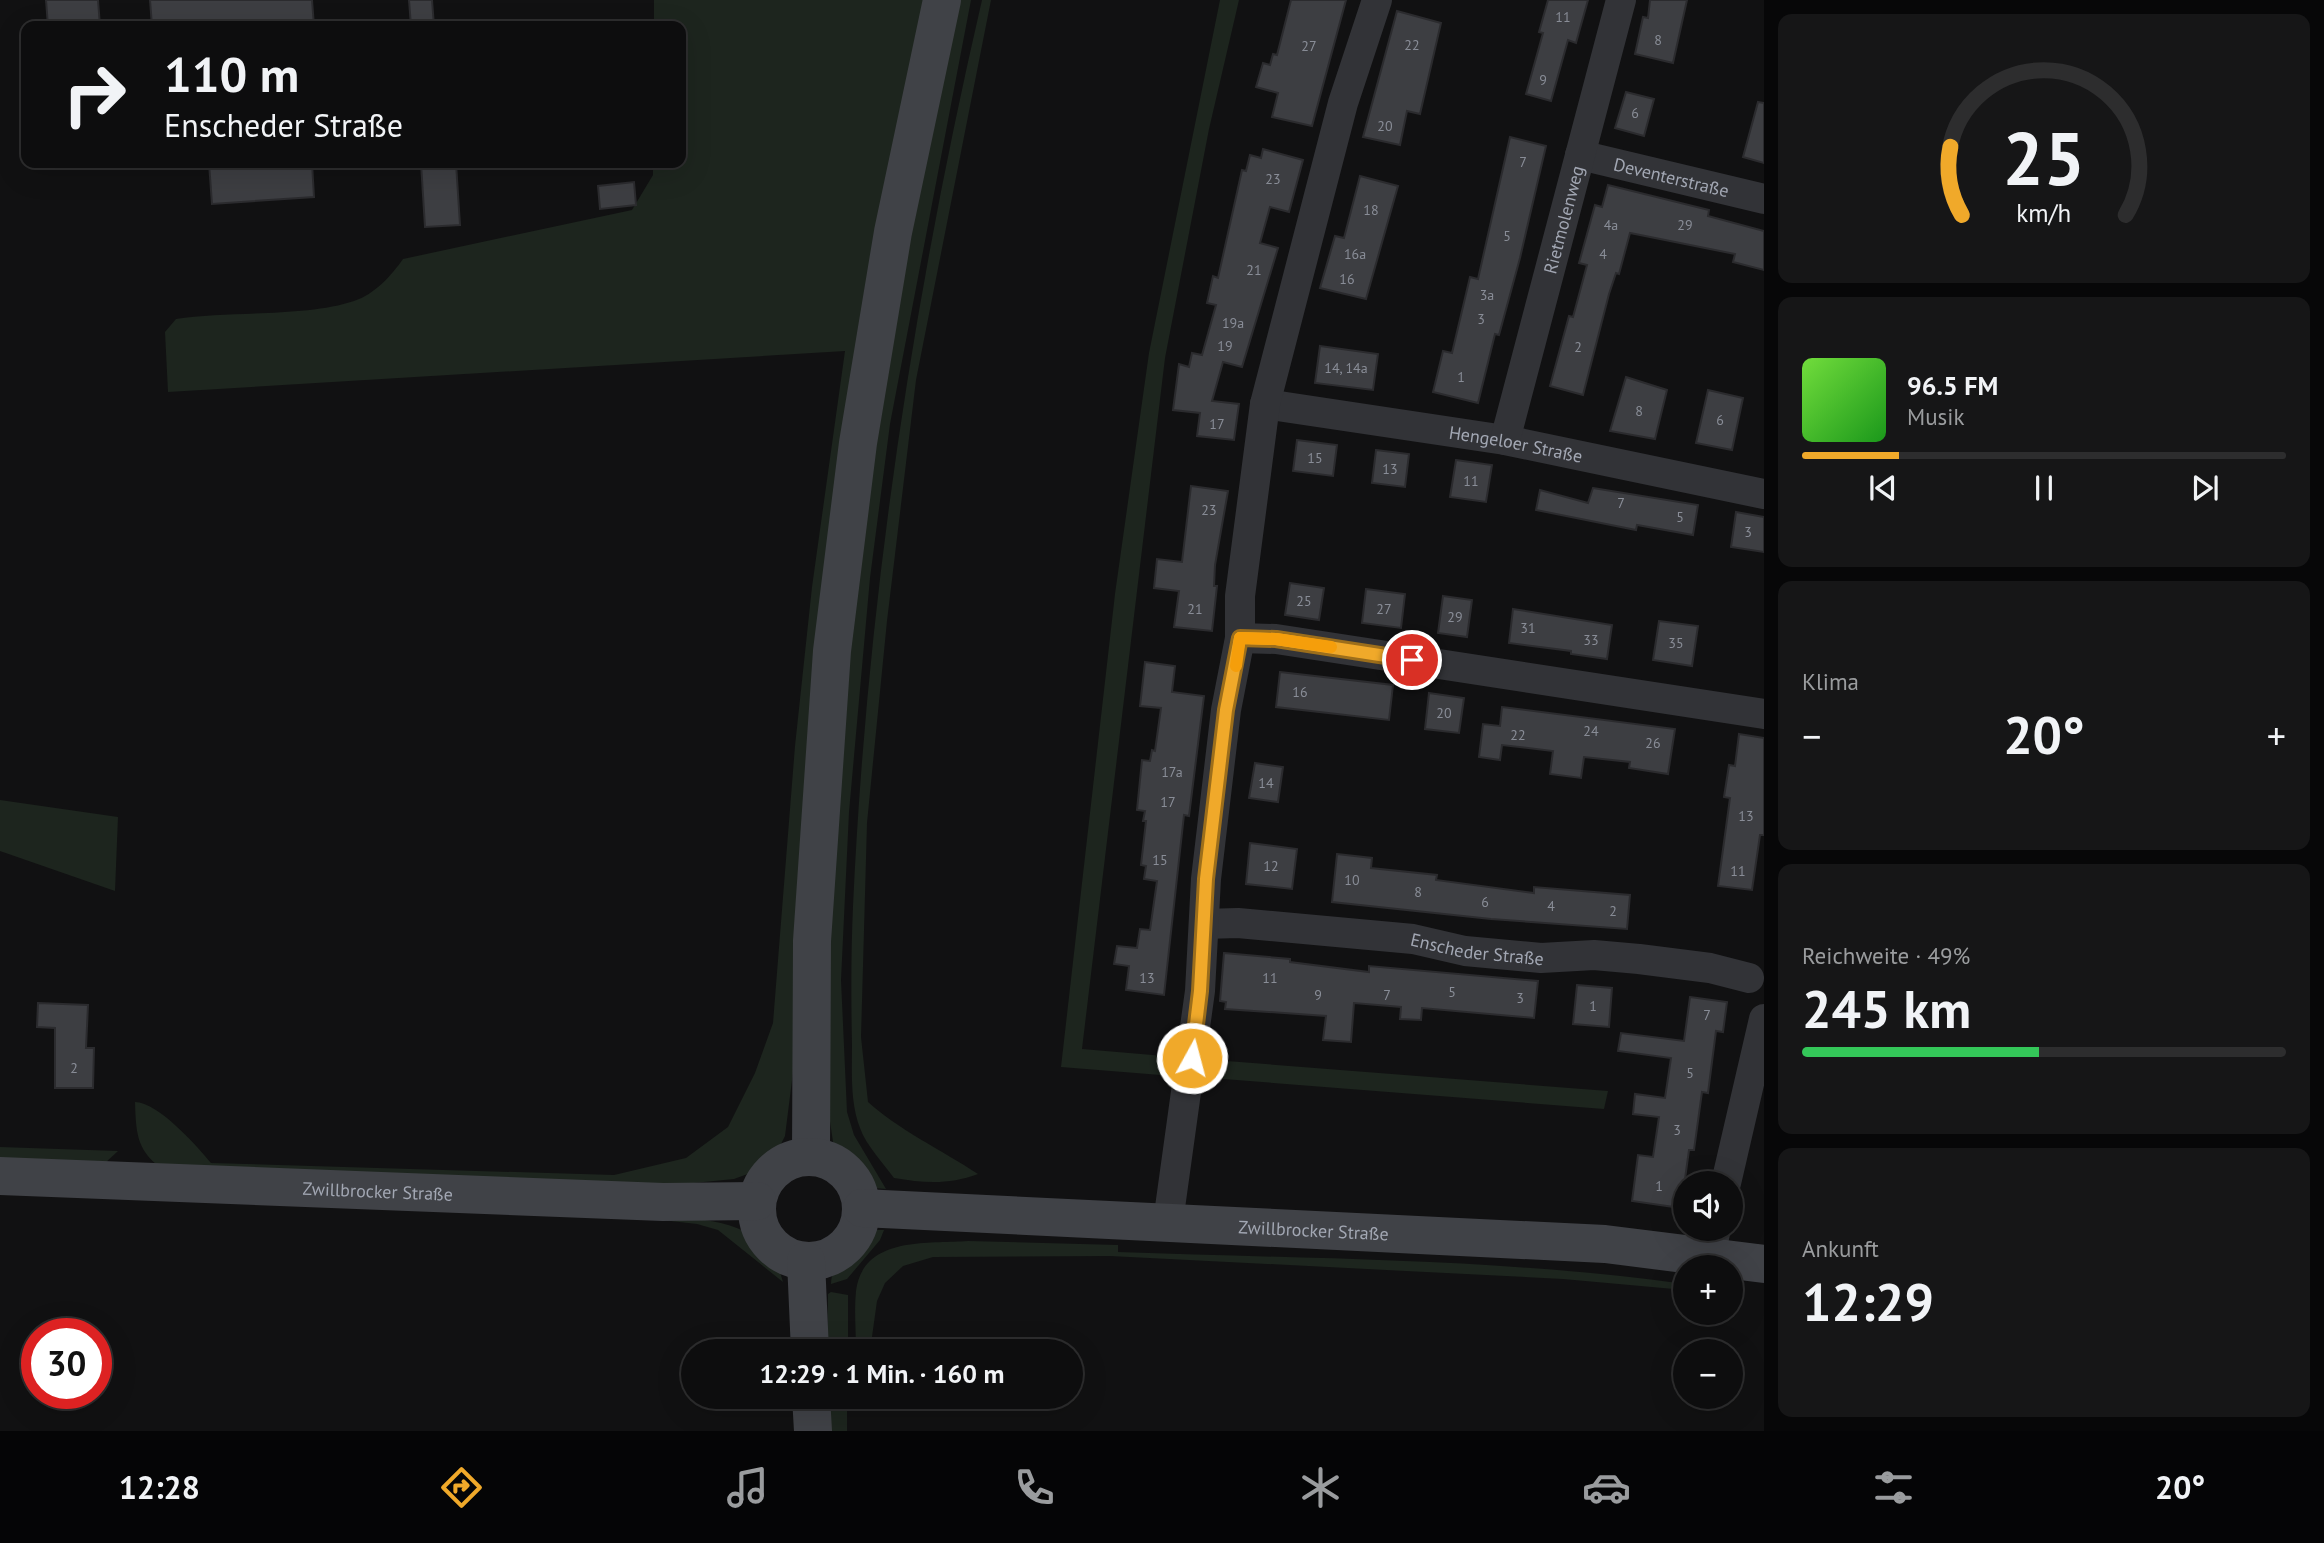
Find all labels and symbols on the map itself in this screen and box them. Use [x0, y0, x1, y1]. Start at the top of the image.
house number: 11 [1555, 8, 1571, 26]
house number: 8 [1654, 31, 1662, 49]
house number: 22 [1404, 36, 1420, 54]
house number: 27 [1301, 37, 1317, 55]
house number: 9 [1539, 71, 1547, 89]
house number: 6 [1631, 104, 1639, 122]
house number: 20 [1377, 117, 1393, 135]
street label: Deventerstraße [1611, 152, 1731, 202]
house number: 7 [1519, 153, 1527, 171]
street label: Rietmolenweg [1538, 163, 1588, 276]
house number: 23 [1265, 170, 1281, 188]
house number: 18 [1363, 201, 1379, 219]
house number: 4a [1604, 216, 1618, 234]
house number: 29 [1677, 216, 1693, 234]
house number: 5 [1503, 227, 1511, 245]
house number: 16a [1344, 245, 1366, 263]
house number: 4 [1599, 245, 1607, 263]
house number: 21 [1246, 261, 1262, 279]
house number: 16 [1339, 270, 1355, 288]
house number: 3a [1480, 286, 1494, 304]
house number: 3 [1477, 310, 1485, 328]
house number: 19a [1222, 314, 1244, 332]
house number: 19 [1217, 337, 1233, 355]
house number: 2 [1574, 338, 1582, 356]
house number: 14, 14a [1324, 359, 1368, 377]
house number: 1 [1457, 368, 1465, 386]
house number: 8 [1635, 402, 1643, 420]
house number: 6 [1716, 411, 1724, 429]
house number: 17 [1209, 415, 1225, 433]
street label: Hengeloer Straße [1447, 420, 1585, 467]
house number: 15 [1307, 449, 1323, 467]
house number: 13 [1382, 460, 1398, 478]
house number: 11 [1463, 472, 1479, 490]
house number: 7 [1617, 494, 1625, 512]
house number: 23 [1201, 501, 1217, 519]
house number: 5 [1676, 508, 1684, 526]
house number: 3 [1744, 523, 1752, 541]
house number: 25 [1296, 592, 1312, 610]
house number: 21 [1187, 600, 1203, 618]
house number: 27 [1376, 600, 1392, 618]
house number: 29 [1447, 608, 1463, 626]
house number: 31 [1520, 619, 1536, 637]
pin [1382, 630, 1442, 690]
house number: 33 [1583, 631, 1599, 649]
house number: 35 [1668, 634, 1684, 652]
house number: 16 [1292, 683, 1308, 701]
house number: 20 [1436, 704, 1452, 722]
house number: 24 [1583, 722, 1599, 740]
house number: 22 [1510, 726, 1526, 744]
house number: 26 [1645, 734, 1661, 752]
house number: 17a [1161, 763, 1183, 781]
house number: 14 [1258, 774, 1274, 792]
house number: 17 [1160, 793, 1176, 811]
house number: 13 [1738, 807, 1754, 825]
house number: 15 [1152, 851, 1168, 869]
house number: 12 [1263, 857, 1279, 875]
house number: 11 [1730, 862, 1746, 880]
house number: 10 [1344, 871, 1360, 889]
house number: 8 [1414, 883, 1422, 901]
house number: 6 [1481, 893, 1489, 911]
house number: 4 [1547, 897, 1555, 915]
house number: 2 [1609, 902, 1617, 920]
street label: Enscheder Straße [1408, 927, 1545, 970]
house number: 13 [1139, 969, 1155, 987]
house number: 11 [1262, 969, 1278, 987]
house number: 5 [1448, 983, 1456, 1001]
house number: 9 [1314, 986, 1322, 1004]
house number: 7 [1383, 986, 1391, 1004]
house number: 3 [1516, 989, 1524, 1007]
house number: 1 [1589, 997, 1597, 1015]
house number: 7 [1703, 1006, 1711, 1024]
position arrow [1155, 1021, 1229, 1095]
house number: 2 [70, 1059, 78, 1077]
house number: 5 [1686, 1064, 1694, 1082]
house number: 3 [1673, 1121, 1681, 1139]
street label: Zwillbrocker Straße [302, 1176, 453, 1205]
house number: 1 [1655, 1177, 1663, 1195]
street label: Zwillbrocker Straße [1238, 1215, 1389, 1245]
speed limit sign: 30 [21, 1318, 112, 1409]

